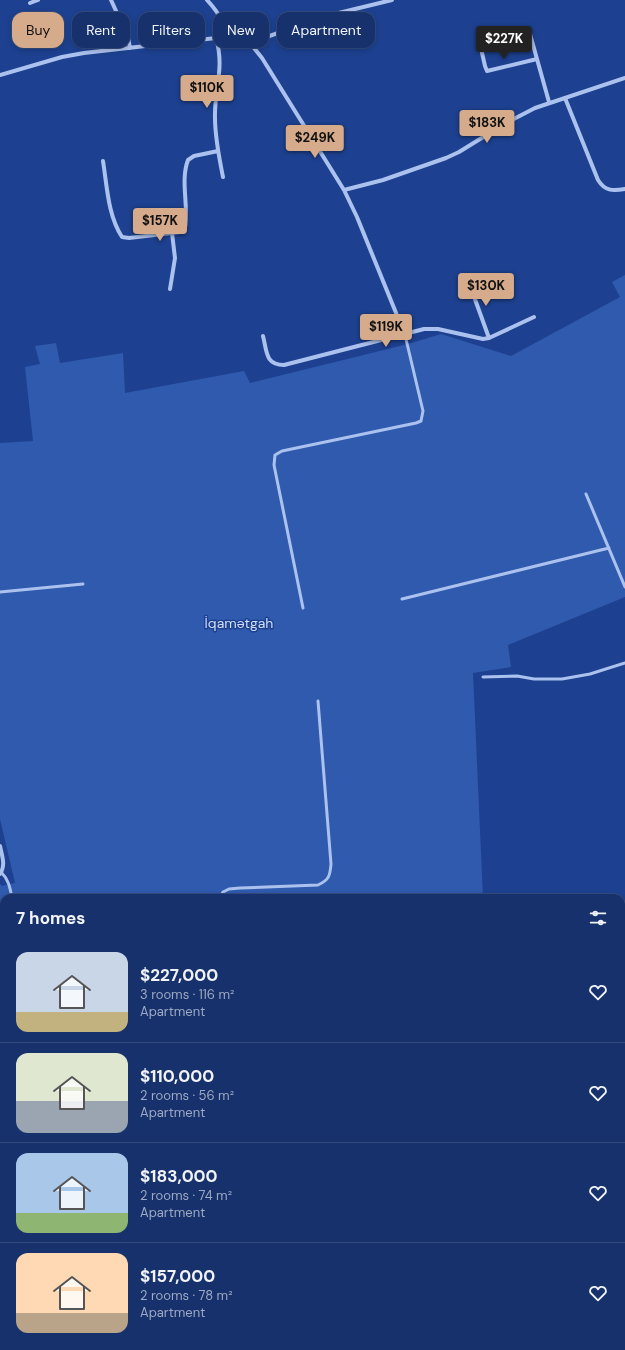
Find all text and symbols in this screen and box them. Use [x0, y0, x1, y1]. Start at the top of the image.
chip: Buy [12, 12, 64, 48]
chip: Rent [72, 12, 130, 48]
chip: Filters [138, 12, 205, 48]
chip: New [213, 12, 269, 48]
chip: Apartment [277, 12, 375, 48]
pin: $227K [476, 26, 532, 60]
text: $227K [485, 30, 523, 47]
pin: $110K [179, 75, 235, 109]
text: $110K [190, 79, 224, 96]
pin: $183K [459, 110, 515, 144]
text: $183K [468, 114, 506, 131]
pin: $249K [287, 125, 343, 159]
text: $249K [295, 129, 335, 146]
pin: $157K [132, 208, 188, 242]
text: $157K [142, 212, 178, 229]
pin: $130K [458, 273, 514, 307]
text: $130K [467, 277, 505, 294]
pin: $119K [358, 314, 414, 348]
text: $119K [369, 318, 403, 335]
park label: İqamətgah [205, 614, 273, 632]
text: 7 homes [16, 907, 85, 929]
icon: filters [587, 907, 609, 929]
text: $227,000 [140, 964, 218, 986]
icon: home [48, 968, 96, 1016]
icon: heart [587, 981, 609, 1003]
text: 3 rooms · 116 m² [140, 986, 234, 1003]
text: Apartment [140, 1003, 205, 1020]
text: $110,000 [140, 1065, 214, 1087]
icon: home [48, 1069, 96, 1117]
icon: heart [587, 1082, 609, 1104]
text: 2 rooms · 56 m² [140, 1087, 234, 1104]
text: Apartment [140, 1104, 205, 1121]
text: $183,000 [140, 1165, 218, 1187]
icon: home [48, 1169, 96, 1217]
icon: heart [587, 1182, 609, 1204]
text: 2 rooms · 74 m² [140, 1187, 232, 1204]
text: Apartment [140, 1204, 205, 1221]
text: $157,000 [140, 1265, 215, 1287]
icon: home [48, 1269, 96, 1317]
icon: heart [587, 1282, 609, 1304]
text: 2 rooms · 78 m² [140, 1287, 232, 1304]
text: Apartment [140, 1304, 205, 1321]

